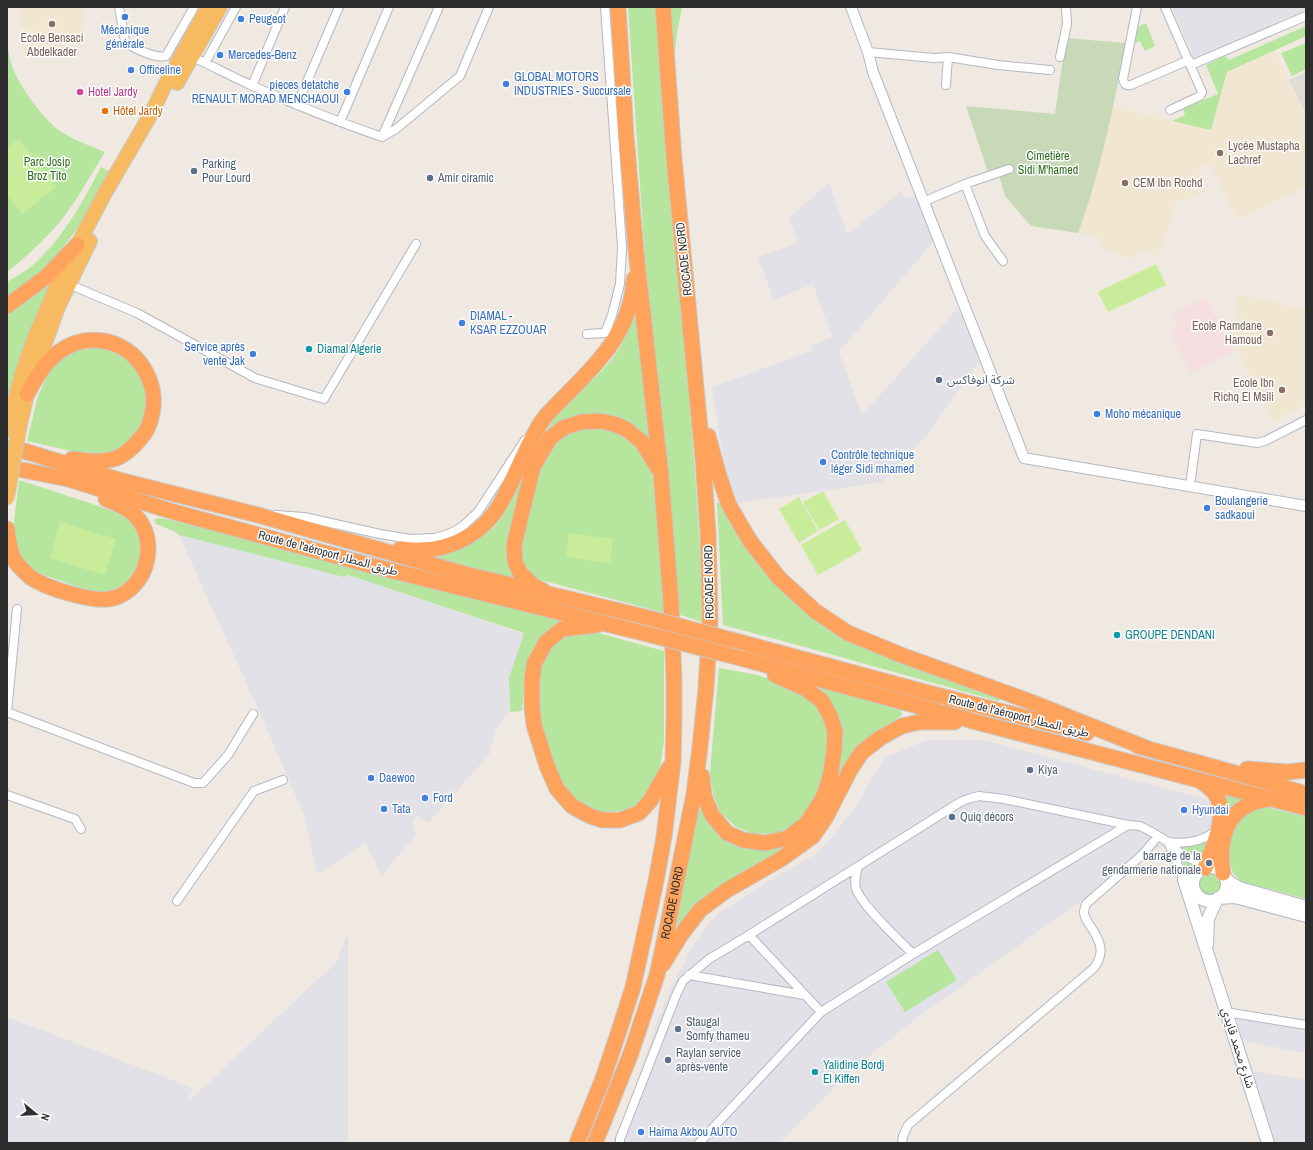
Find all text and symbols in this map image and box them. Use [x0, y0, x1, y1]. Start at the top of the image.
place label: Peugeot [249, 11, 286, 27]
marker: Mécanique générale [120, 12, 130, 22]
marker: Peugeot [236, 14, 246, 24]
marker: Ecole Bensaci Abdelkader [47, 19, 57, 29]
place label: Mécanique générale [101, 22, 149, 52]
place label: Ecole Bensaci Abdelkader [21, 30, 83, 60]
place label: Mercedes-Benz [228, 47, 297, 63]
marker: Mercedes-Benz [215, 50, 225, 60]
place label: Officeline [139, 62, 181, 78]
marker: Officeline [126, 65, 136, 75]
place label: GLOBAL MOTORS INDUSTRIES - Succursale [514, 69, 631, 99]
place label: pieces detatche RENAULT MORAD MENCHAOUI [192, 77, 339, 107]
marker: GLOBAL MOTORS INDUSTRIES - Succursale [501, 79, 511, 89]
place label: Hotel Jardy [88, 84, 138, 100]
marker: Hotel Jardy [75, 87, 85, 97]
marker: pieces detatche RENAULT MORAD MENCHAOUI [342, 87, 352, 97]
place label: Hôtel Jardy [113, 103, 163, 119]
marker: Hôtel Jardy [100, 106, 110, 116]
place label: Lycée Mustapha Lachref [1228, 138, 1300, 168]
park label: Cimetière Sidi M'hamed [1018, 148, 1078, 178]
marker: Lycée Mustapha Lachref [1215, 148, 1225, 158]
park label: Parc Josip Broz Tito [24, 154, 70, 184]
place label: Parking Pour Lourd [202, 156, 251, 186]
marker: Parking Pour Lourd [189, 166, 199, 176]
place label: Amir ciramic [437, 170, 494, 186]
marker: Amir ciramic [425, 173, 435, 183]
place label: CEM Ibn Rochd [1133, 175, 1202, 191]
marker: CEM Ibn Rochd [1120, 178, 1130, 188]
street label: ROCADE NORD [672, 221, 696, 297]
place label: DIAMAL - KSAR EZZOUAR [470, 308, 547, 338]
marker: DIAMAL - KSAR EZZOUAR [457, 318, 467, 328]
place label: Ecole Ramdane Hamoud [1192, 318, 1262, 348]
marker: Ecole Ramdane Hamoud [1265, 328, 1275, 338]
place label: Service après vente Jak [184, 339, 245, 369]
place label: Diamal Algerie [317, 341, 382, 357]
marker: Diamal Algerie [304, 344, 314, 354]
marker: Service après vente Jak [248, 349, 258, 359]
place label: شركة انوفاكس [947, 372, 1015, 388]
marker: شركة انوفاكس [934, 375, 944, 385]
place label: Ecole Ibn Richq El Msili [1213, 375, 1274, 405]
marker: Ecole Ibn Richq El Msili [1277, 385, 1287, 395]
place label: Moho mécanique [1105, 406, 1181, 422]
marker: Moho mécanique [1092, 409, 1102, 419]
place label: Contrôle technique léger Sidi mhamed [831, 447, 914, 477]
marker: Contrôle technique léger Sidi mhamed [818, 457, 828, 467]
place label: Boulangerie sadkaoui [1215, 493, 1268, 523]
marker: Boulangerie sadkaoui [1202, 503, 1212, 513]
street label: Route de l'aéroport طريق المطار [256, 527, 400, 579]
street label: ROCADE NORD [700, 545, 718, 619]
place label: GROUPE DENDANI [1125, 627, 1215, 643]
marker: GROUPE DENDANI [1112, 630, 1122, 640]
street label: Route de l'aéroport طريق المطار [947, 691, 1091, 741]
place label: Kiya [1038, 762, 1058, 778]
marker: Kiya [1025, 765, 1035, 775]
place label: Daewoo [379, 770, 415, 786]
marker: Daewoo [366, 773, 376, 783]
place label: Ford [433, 790, 453, 806]
marker: Ford [420, 793, 430, 803]
place label: Tata [392, 801, 411, 817]
place label: Hyundai [1192, 802, 1229, 818]
marker: Tata [379, 804, 389, 814]
marker: Hyundai [1179, 805, 1189, 815]
place label: Quiq décors [960, 809, 1014, 825]
marker: Quiq décors [947, 812, 957, 822]
place label: barrage de la gendarmerie nationale [1102, 848, 1202, 878]
marker: barrage de la gendarmerie nationale [1204, 858, 1214, 868]
street label: ROCADE NORD [657, 865, 687, 941]
street label: شارع محمد قايدي [1216, 1006, 1259, 1091]
place label: Staugal Somfy thameu [686, 1014, 749, 1044]
marker: Staugal Somfy thameu [673, 1024, 683, 1034]
place label: Raylan service après-vente [676, 1045, 741, 1075]
marker: Raylan service après-vente [663, 1055, 673, 1065]
place label: Yalidine Bordj El Kiffen [823, 1057, 884, 1087]
marker: Yalidine Bordj El Kiffen [810, 1067, 820, 1077]
north arrow [16, 1094, 56, 1134]
text: N [38, 1112, 53, 1122]
place label: Haima Akbou AUTO [649, 1124, 738, 1140]
marker: Haima Akbou AUTO [636, 1127, 646, 1137]

